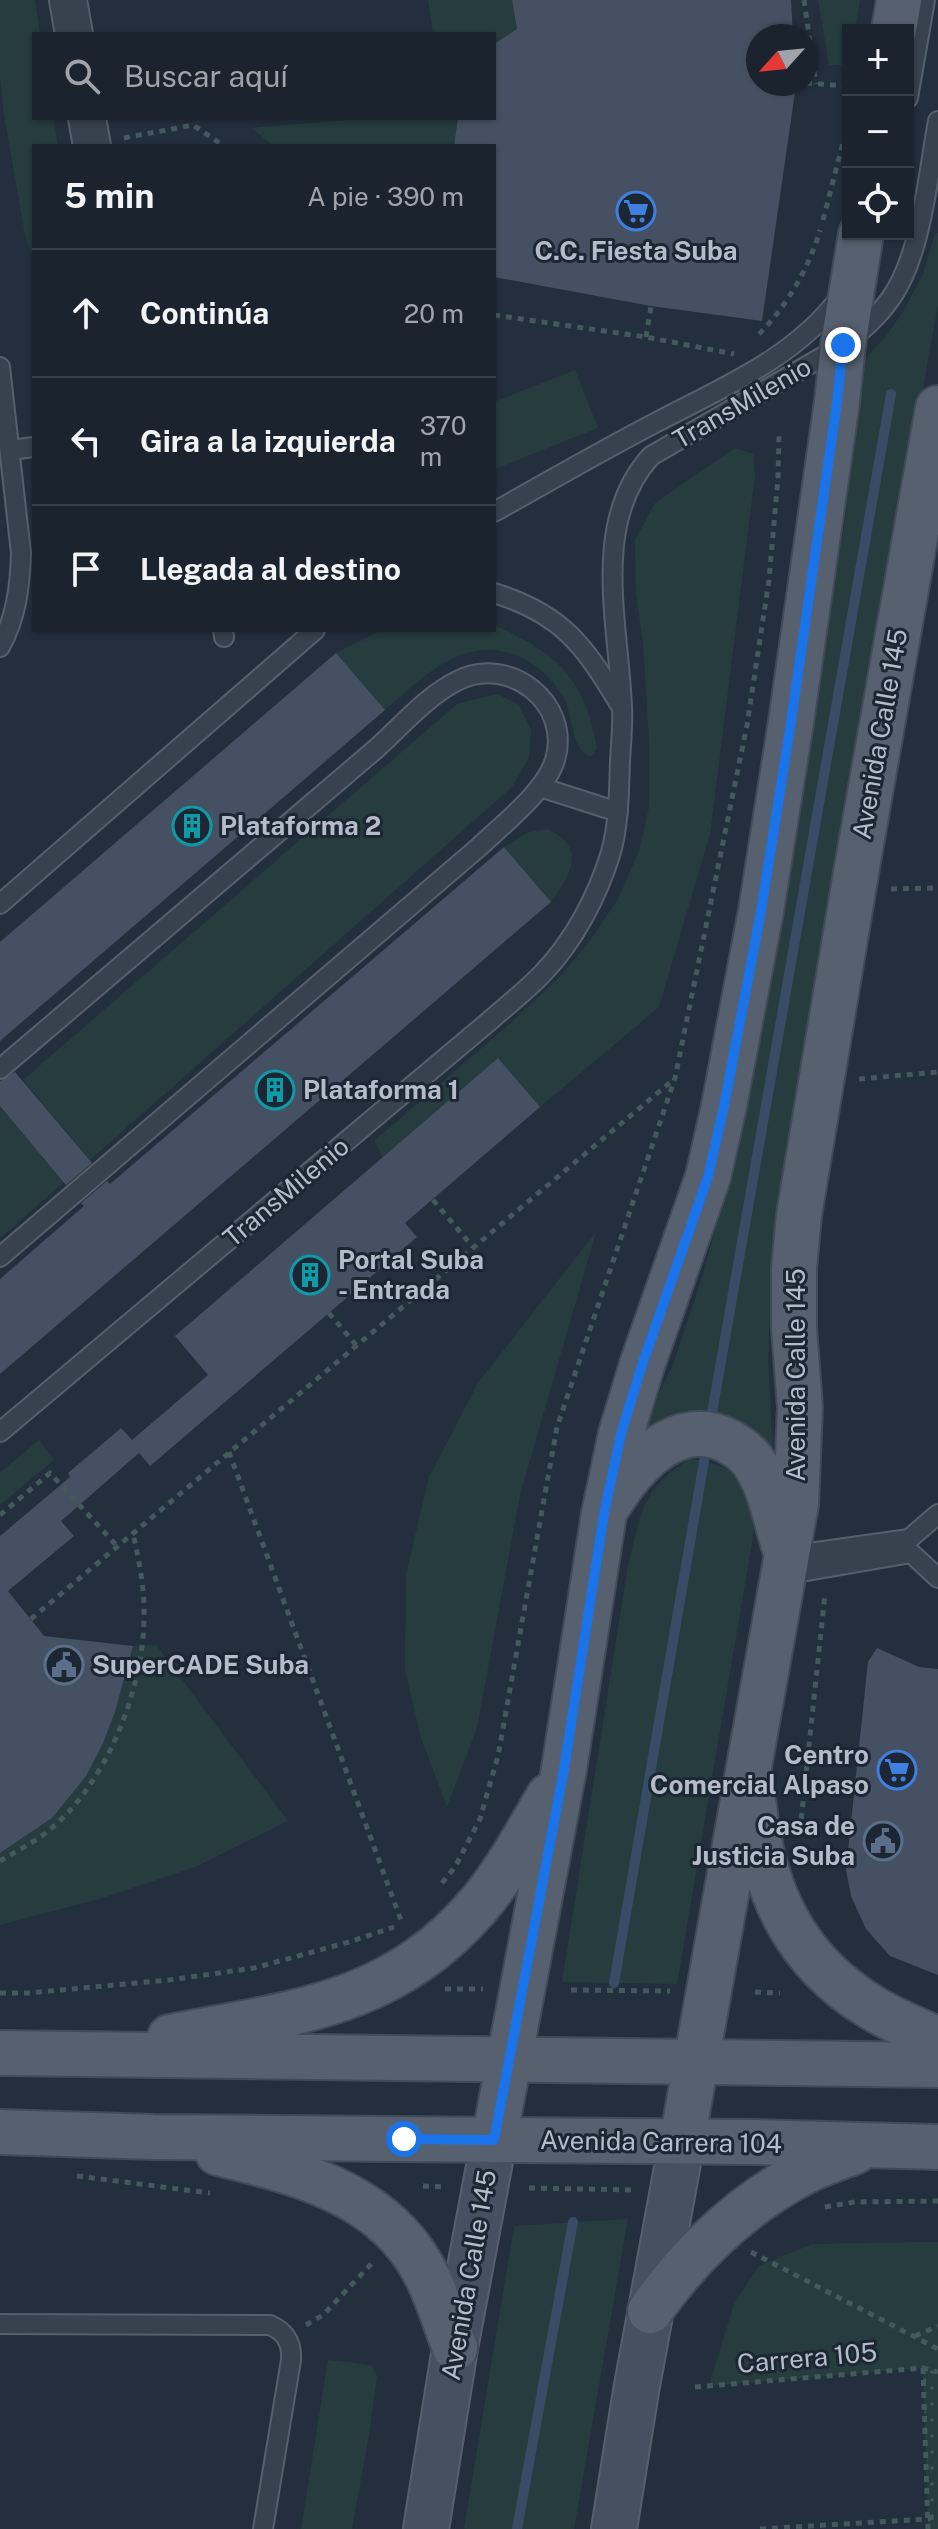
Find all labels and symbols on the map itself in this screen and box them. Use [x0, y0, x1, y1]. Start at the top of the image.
north arrow [746, 24, 818, 96]
supermarket icon: C.C. Fiesta Suba [615, 190, 657, 232]
place label: C.C. Fiesta Suba [534, 235, 738, 266]
route end [825, 327, 861, 363]
street label: TransMilenio [667, 351, 816, 455]
street label: Avenida Calle 145 [846, 626, 913, 842]
building icon: Plataforma 2 [171, 805, 213, 847]
place label: Plataforma 2 [220, 810, 381, 841]
building icon: Plataforma 1 [254, 1069, 296, 1111]
place label: Plataforma 1 [303, 1074, 459, 1105]
street label: TransMilenio [217, 1130, 355, 1253]
place label: Portal Suba - Entrada [338, 1244, 484, 1305]
building icon: Portal Suba - Entrada [289, 1254, 331, 1296]
street label: Avenida Calle 145 [780, 1268, 811, 1482]
public building icon: SuperCADE Suba [43, 1644, 85, 1686]
place label: SuperCADE Suba [92, 1649, 309, 1680]
place label: Centro Comercial Alpaso [650, 1739, 869, 1800]
supermarket icon: Centro Comercial Alpaso [876, 1749, 918, 1791]
place label: Casa de Justicia Suba [692, 1810, 855, 1871]
public building icon: Casa de Justicia Suba [862, 1820, 904, 1862]
route start [386, 2121, 422, 2157]
street label: Avenida Carrera 104 [540, 2124, 782, 2159]
street label: Avenida Calle 145 [435, 2167, 502, 2383]
street label: Carrera 105 [736, 2336, 878, 2379]

